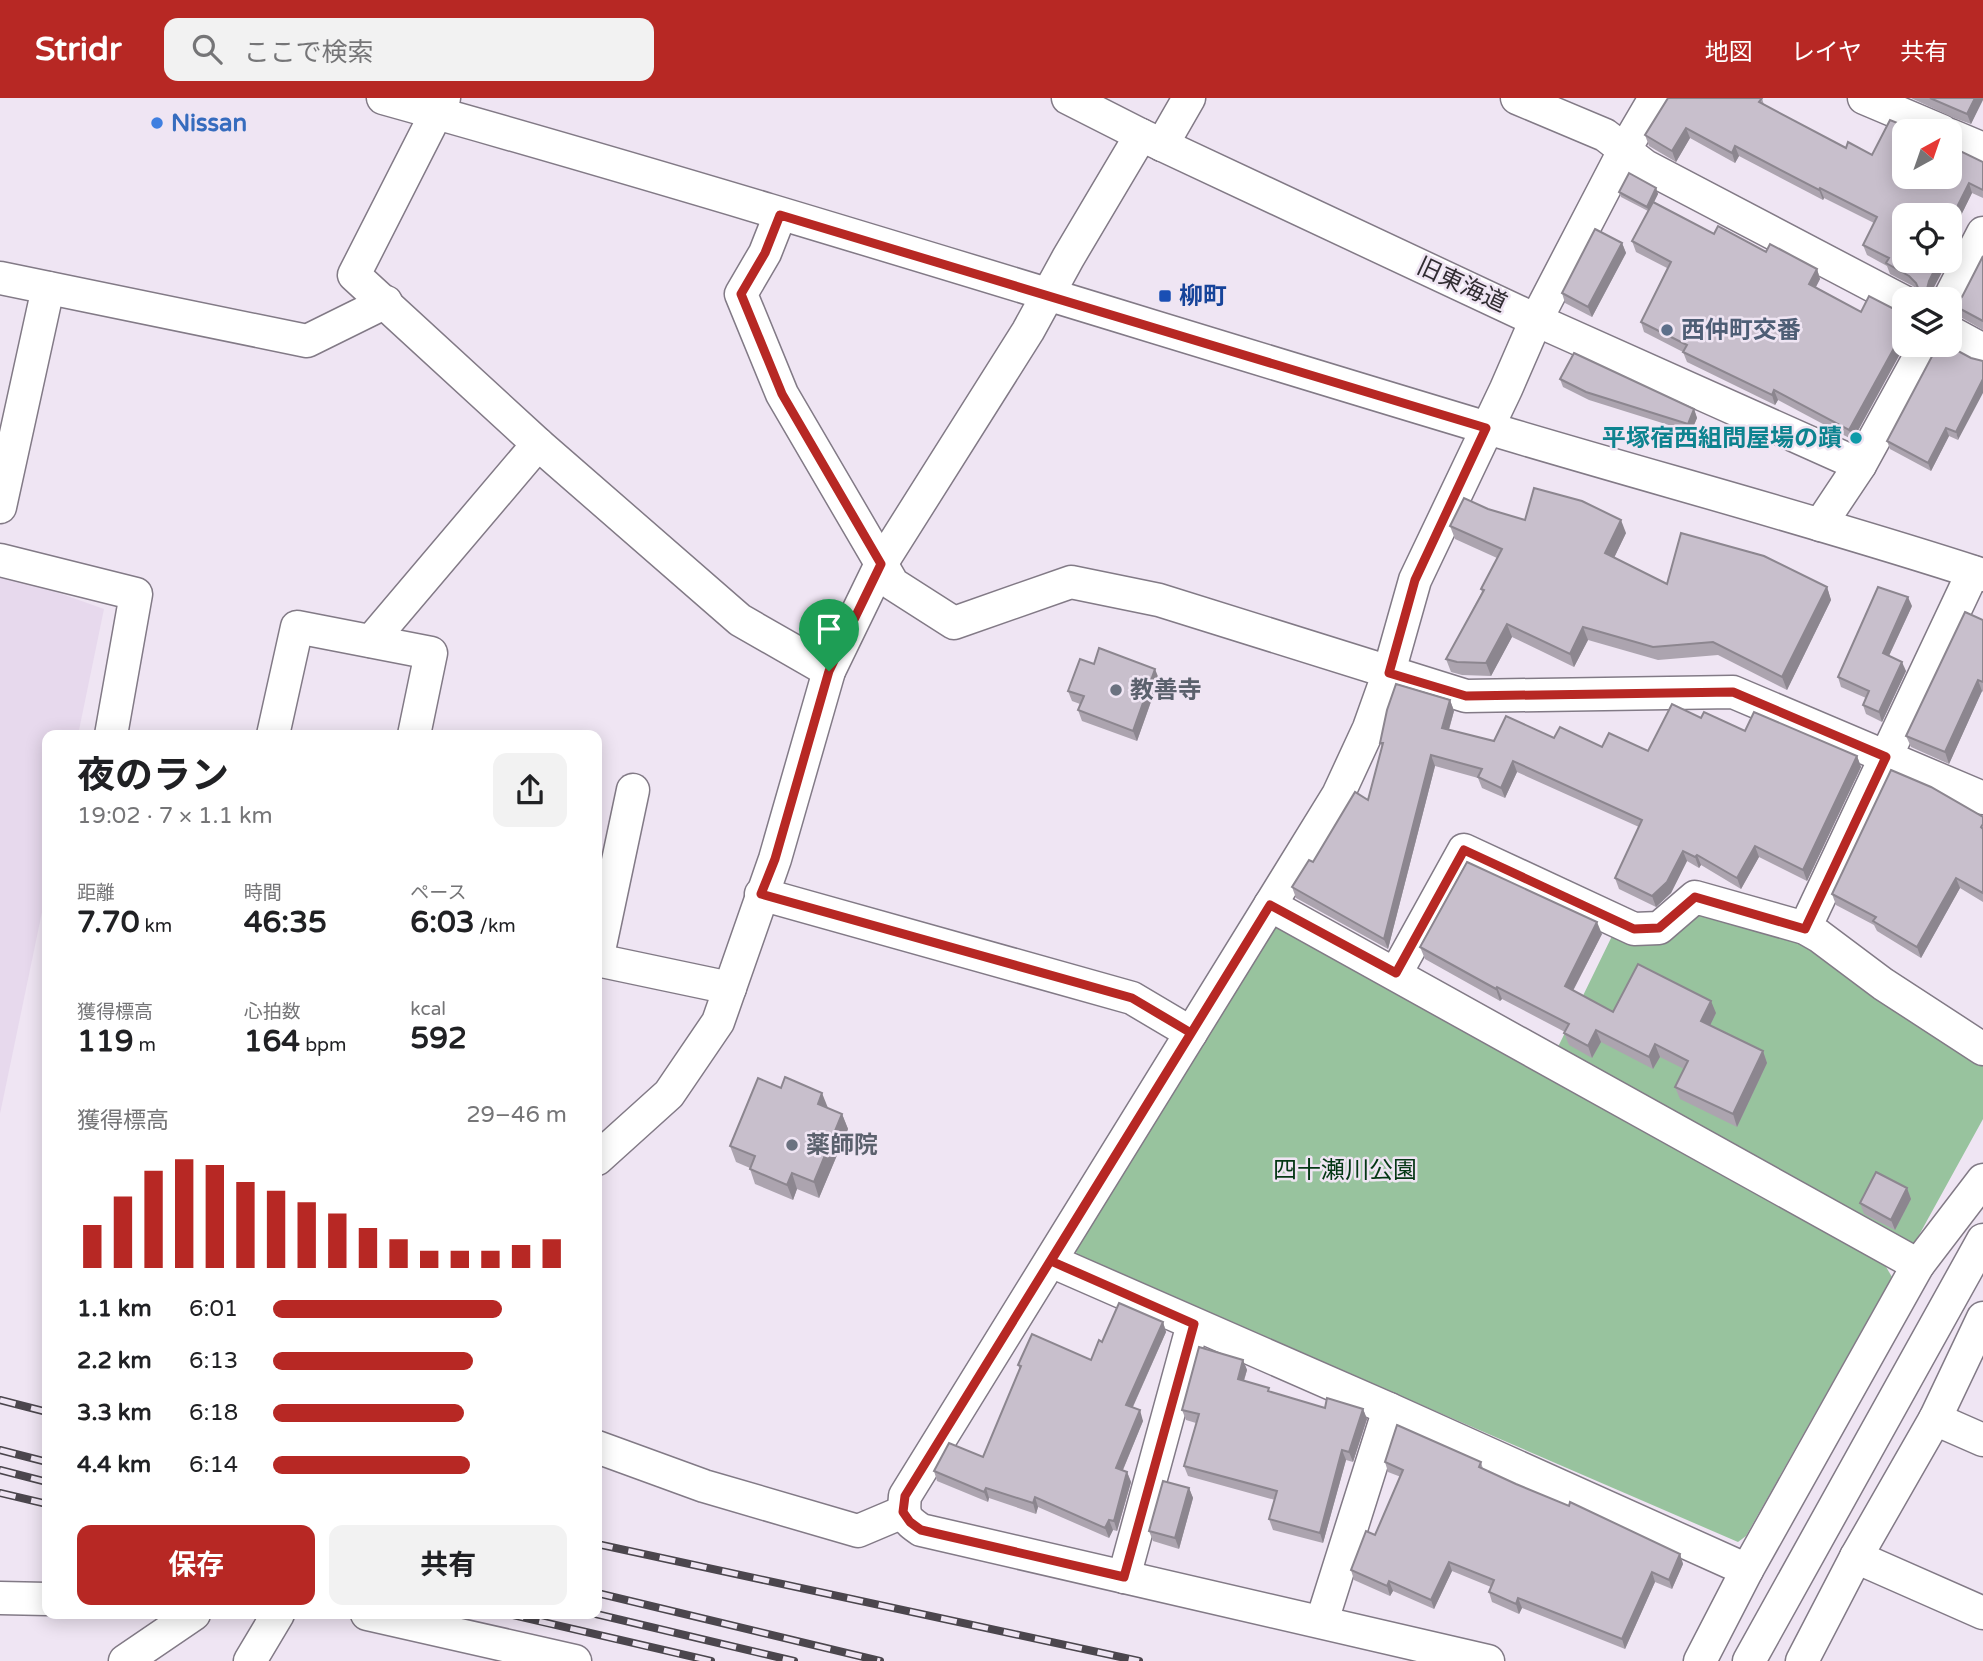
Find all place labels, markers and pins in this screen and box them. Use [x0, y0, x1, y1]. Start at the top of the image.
place label: Nissan [171, 109, 247, 138]
marker: Nissan [149, 115, 165, 131]
place label: 柳町 [1179, 282, 1227, 311]
marker: 柳町 [1157, 288, 1173, 304]
place label: 西仲町交番 [1681, 316, 1801, 345]
marker: 西仲町交番 [1659, 322, 1675, 338]
place label: 平塚宿西組問屋場の蹟 [1602, 424, 1842, 453]
marker: 平塚宿西組問屋場の蹟 [1848, 430, 1864, 446]
pin [799, 599, 859, 671]
place label: 教善寺 [1130, 676, 1202, 705]
marker: 教善寺 [1108, 682, 1124, 698]
place label: 薬師院 [806, 1131, 878, 1160]
marker: 薬師院 [784, 1137, 800, 1153]

